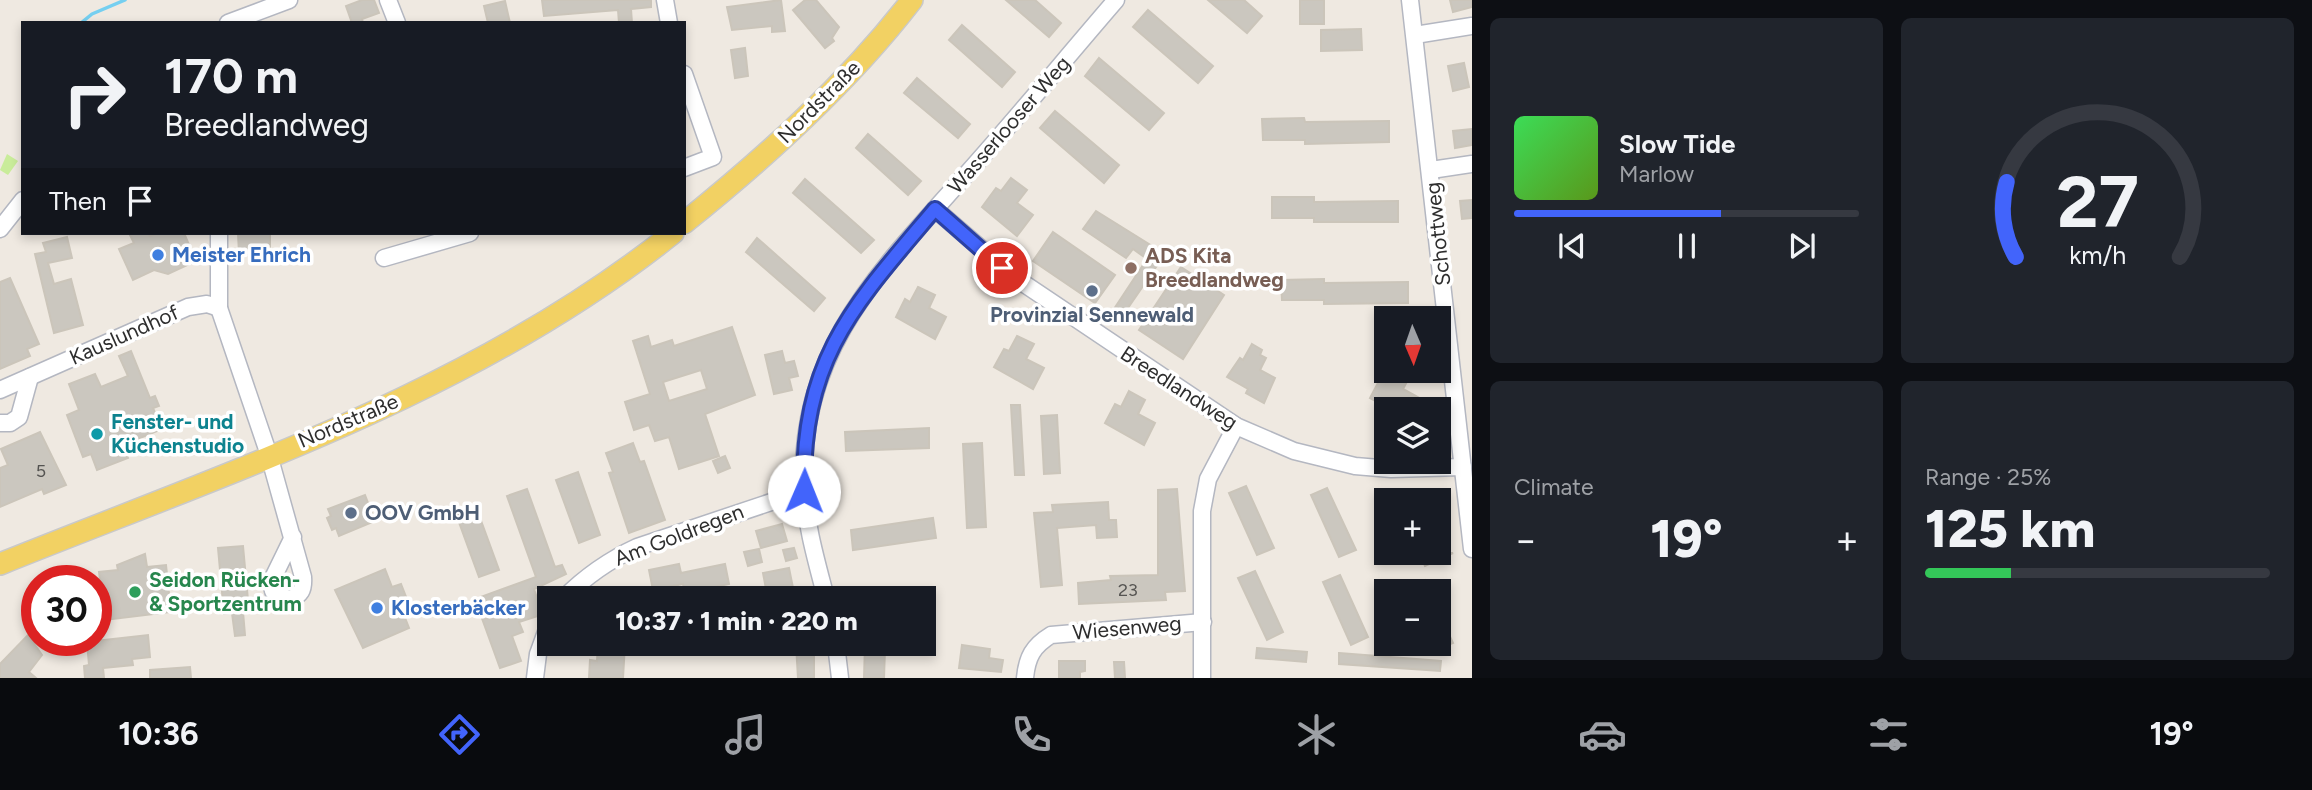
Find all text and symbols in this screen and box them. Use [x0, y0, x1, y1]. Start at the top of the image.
text: 170 m [164, 46, 298, 105]
icon: right [49, 49, 140, 140]
street label: Wasserlooser Weg [942, 51, 1075, 198]
street label: Nordstraße [772, 55, 865, 148]
text: Breedlandweg [164, 106, 369, 144]
text: Slow Tide [1619, 128, 1735, 160]
text: 27 [2056, 158, 2139, 245]
text: Marlow [1619, 160, 1694, 188]
street label: Schottweg [1420, 181, 1455, 287]
icon: arrive [121, 182, 159, 220]
text: Then [49, 185, 107, 217]
icon: previous [1553, 227, 1591, 265]
icon: pause [1668, 227, 1706, 265]
icon: next [1783, 227, 1821, 265]
pin [972, 238, 1032, 298]
text: km/h [2069, 240, 2126, 270]
place label: Meister Ehrich [172, 242, 311, 267]
place label: ADS Kita Breedlandweg [1145, 243, 1284, 292]
marker: Meister Ehrich [150, 247, 166, 263]
icon: arrive [983, 249, 1021, 287]
marker: ADS Kita Breedlandweg [1123, 260, 1139, 276]
marker: Provinzial Sennewald [1084, 283, 1100, 299]
street label: Kauslundhof [65, 299, 182, 370]
place label: Provinzial Sennewald [990, 302, 1194, 327]
north arrow [1374, 306, 1451, 383]
map controls [1374, 306, 1451, 656]
street label: Breedlandweg [1116, 340, 1243, 435]
street label: Nordstraße [294, 388, 402, 453]
button: layers [1374, 397, 1451, 474]
place label: Fenster- und Küchenstudio [111, 409, 244, 458]
marker: Fenster- und Küchenstudio [89, 426, 105, 442]
position arrow [767, 454, 841, 528]
house number: 5 [36, 460, 46, 482]
text: Range · 25% [1925, 463, 2051, 491]
text: Climate [1514, 473, 1593, 501]
button: + [1374, 488, 1451, 565]
street label: Am Goldregen [611, 498, 747, 571]
text: 125 km [1925, 498, 2095, 560]
place label: OOV GmbH [365, 500, 480, 525]
marker: OOV GmbH [343, 505, 359, 521]
text: 19° [1650, 508, 1723, 570]
text: − [1514, 517, 1538, 563]
text: + [1835, 517, 1859, 563]
speed limit sign: 30 [21, 565, 112, 656]
place label: Seidon Rücken- & Sportzentrum [149, 567, 302, 616]
house number: 23 [1118, 579, 1138, 601]
button: − [1374, 579, 1451, 656]
marker: Seidon Rücken- & Sportzentrum [127, 584, 143, 600]
place label: Klosterbäcker [391, 595, 525, 620]
marker: Klosterbäcker [369, 600, 385, 616]
text: 10:37 · 1 min · 220 m [615, 605, 858, 637]
street label: Wiesenweg [1071, 610, 1183, 645]
icon: directions [435, 710, 484, 759]
icon: music [721, 710, 770, 759]
icon: phone [1007, 710, 1056, 759]
icon: climate [1292, 710, 1341, 759]
icon: car [1578, 710, 1627, 759]
icon: filters [1864, 710, 1913, 759]
text: 10:36 [118, 715, 199, 753]
text: 19° [2149, 715, 2194, 753]

